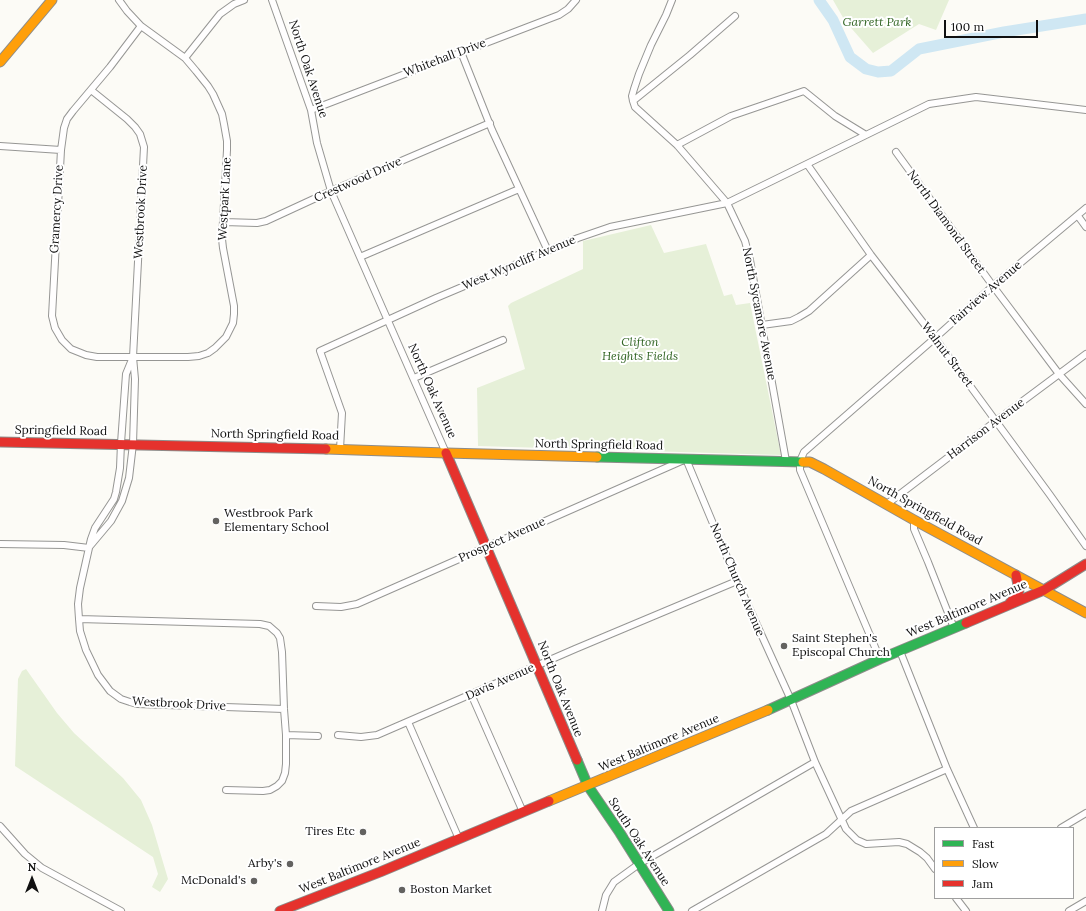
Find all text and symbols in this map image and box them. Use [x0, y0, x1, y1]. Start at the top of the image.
scale bar [946, 12, 1040, 38]
park label: Garrett Park [842, 16, 912, 30]
street label: North Oak Avenue [285, 18, 331, 120]
text: 100 m [951, 19, 984, 34]
street label: Whitehall Drive [402, 36, 488, 80]
street label: Crestwood Drive [312, 154, 404, 206]
street label: Westpark Lane [216, 157, 234, 241]
street label: Gramercy Drive [47, 164, 67, 254]
street label: Westbrook Drive [131, 165, 151, 259]
street label: North Diamond Street [904, 168, 988, 276]
street label: West Wyncliff Avenue [460, 233, 578, 293]
street label: North Sycamore Avenue [739, 246, 779, 382]
street label: Fairview Avenue [947, 258, 1025, 328]
street label: Walnut Street [918, 320, 976, 390]
park label: Clifton Heights Fields [602, 336, 678, 364]
street label: North Oak Avenue [405, 341, 459, 441]
street label: Harrison Avenue [945, 395, 1027, 463]
street label: Springfield Road [15, 423, 107, 439]
street label: North Springfield Road [211, 427, 339, 443]
street label: North Springfield Road [535, 437, 663, 453]
street label: North Springfield Road [865, 474, 985, 548]
place label: Westbrook Park Elementary School [224, 507, 329, 535]
street label: Prospect Avenue [456, 514, 548, 566]
marker: Westbrook Park Elementary School [211, 516, 221, 526]
street label: North Church Avenue [707, 521, 767, 639]
street label: West Baltimore Avenue [905, 577, 1029, 641]
place label: Saint Stephen's Episcopal Church [792, 632, 890, 660]
street label: North Oak Avenue [534, 639, 586, 739]
marker: Saint Stephen's Episcopal Church [779, 641, 789, 651]
street label: Davis Avenue [463, 660, 537, 704]
street label: Westbrook Drive [132, 694, 226, 714]
street label: West Baltimore Avenue [597, 711, 721, 775]
street label: South Oak Avenue [605, 795, 673, 889]
place label: Tires Etc [305, 825, 355, 839]
marker: Tires Etc [358, 827, 368, 837]
legend [934, 827, 1074, 899]
street label: West Baltimore Avenue [297, 835, 423, 897]
text: Fast [972, 836, 995, 851]
text: Slow [972, 856, 999, 871]
place label: Arby's [248, 857, 282, 871]
north arrow [12, 859, 52, 899]
marker: Arby's [285, 859, 295, 869]
text: N [28, 860, 36, 874]
place label: McDonald's [181, 874, 246, 888]
marker: McDonald's [249, 876, 259, 886]
text: Jam [972, 876, 993, 891]
place label: Boston Market [410, 883, 492, 897]
marker: Boston Market [397, 885, 407, 895]

